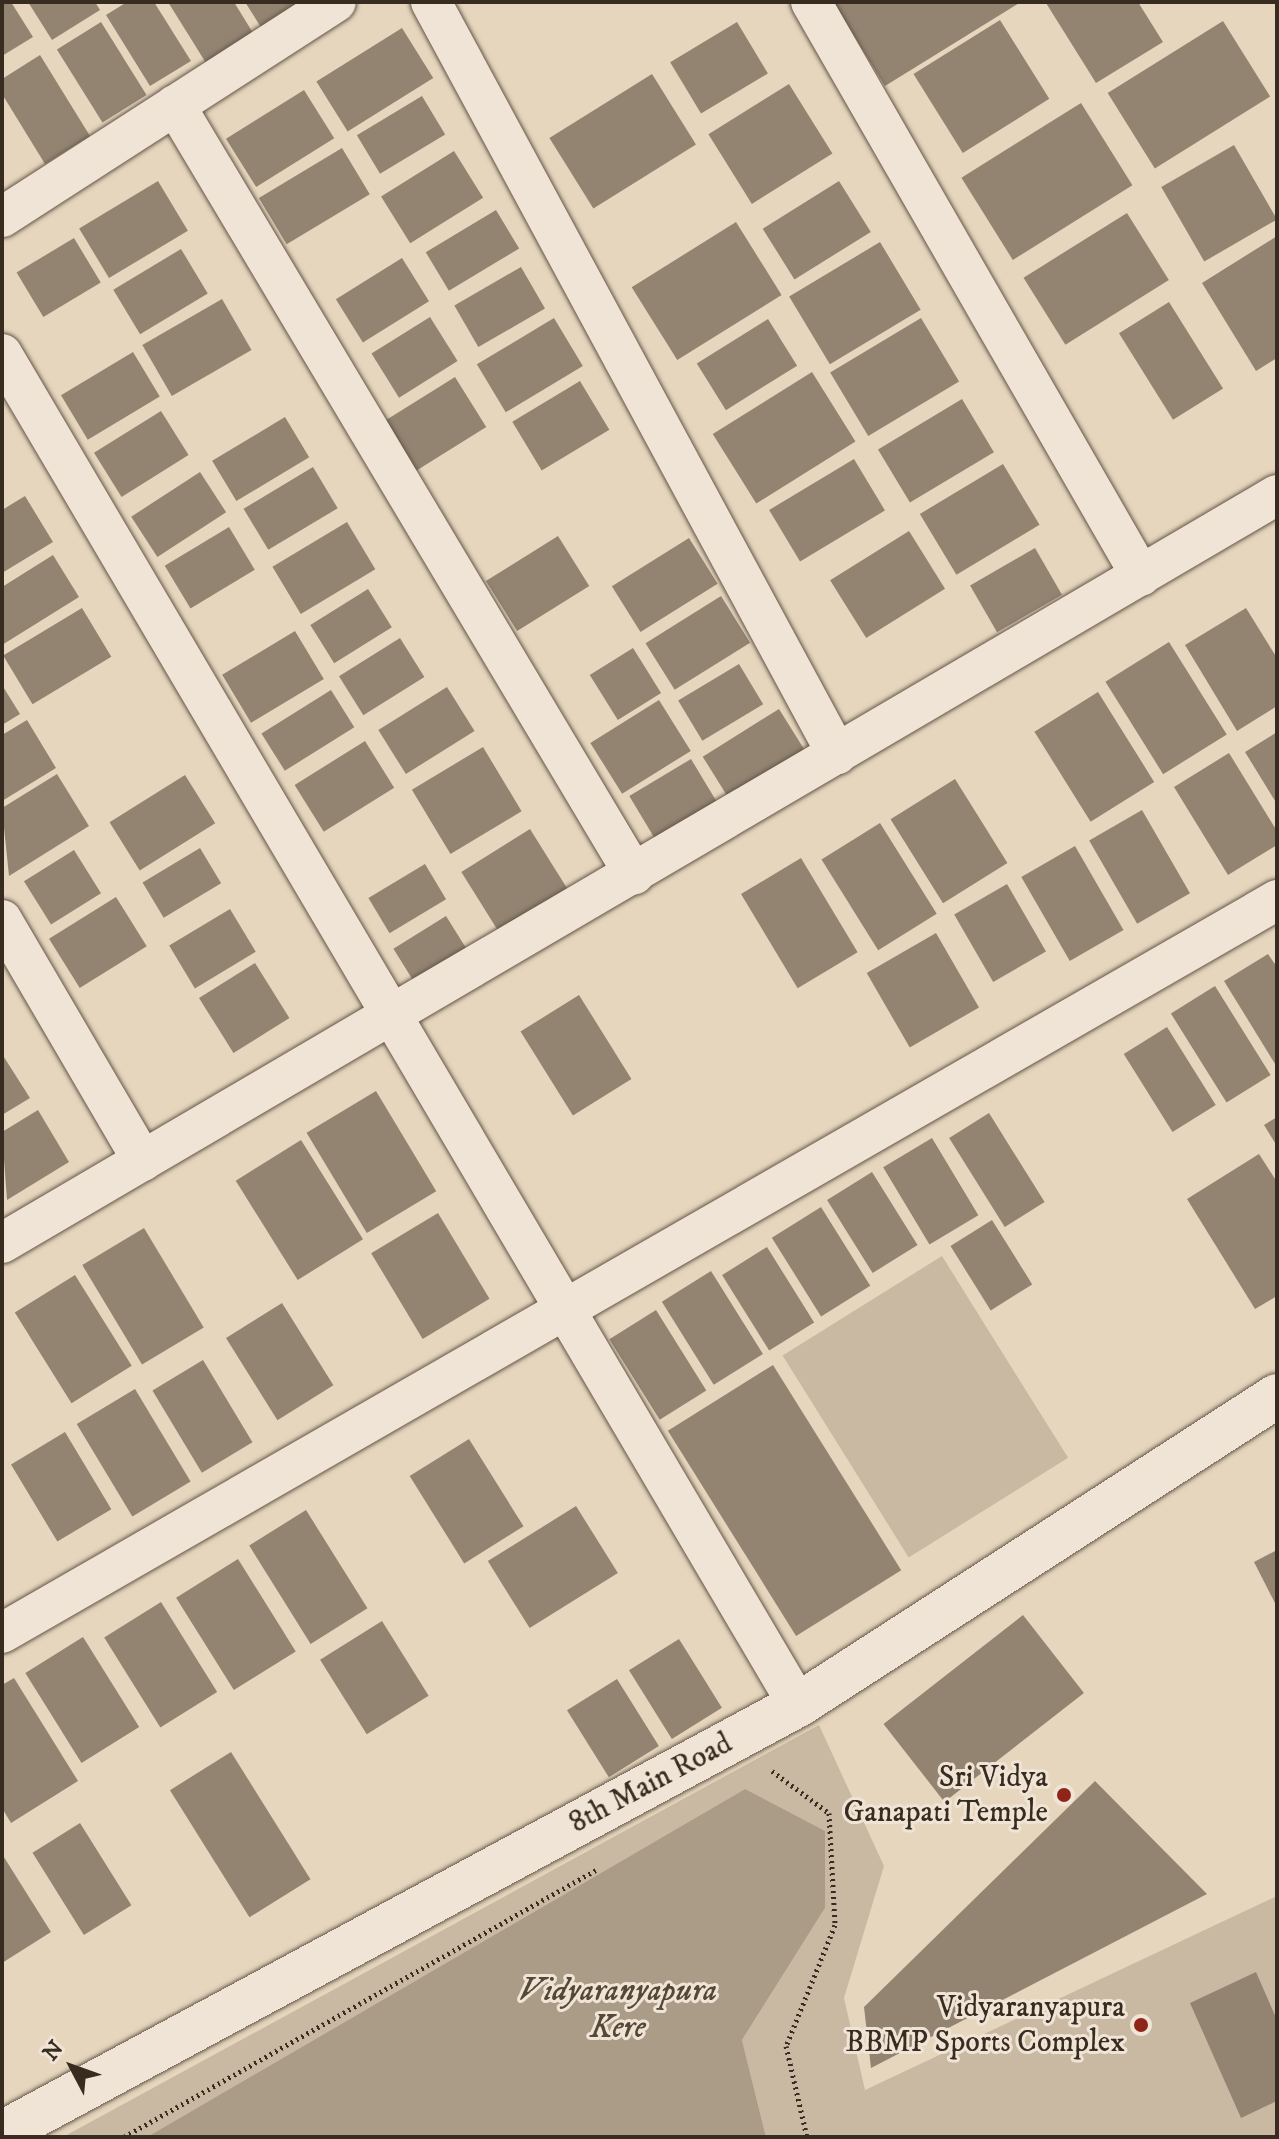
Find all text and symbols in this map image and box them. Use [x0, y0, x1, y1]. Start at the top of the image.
street label: 8th Main Road [564, 1726, 738, 1842]
place label: Sri Vidya Ganapati Temple [843, 1760, 1048, 1830]
marker: Sri Vidya Ganapati Temple [1055, 1786, 1073, 1804]
water label: Vidyaranyapura Kere [519, 1973, 717, 2048]
place label: Vidyaranyapura BBMP Sports Complex [845, 1990, 1125, 2060]
marker: Vidyaranyapura BBMP Sports Complex [1132, 2016, 1150, 2034]
north arrow [32, 2027, 112, 2107]
text: N [37, 2035, 70, 2067]

